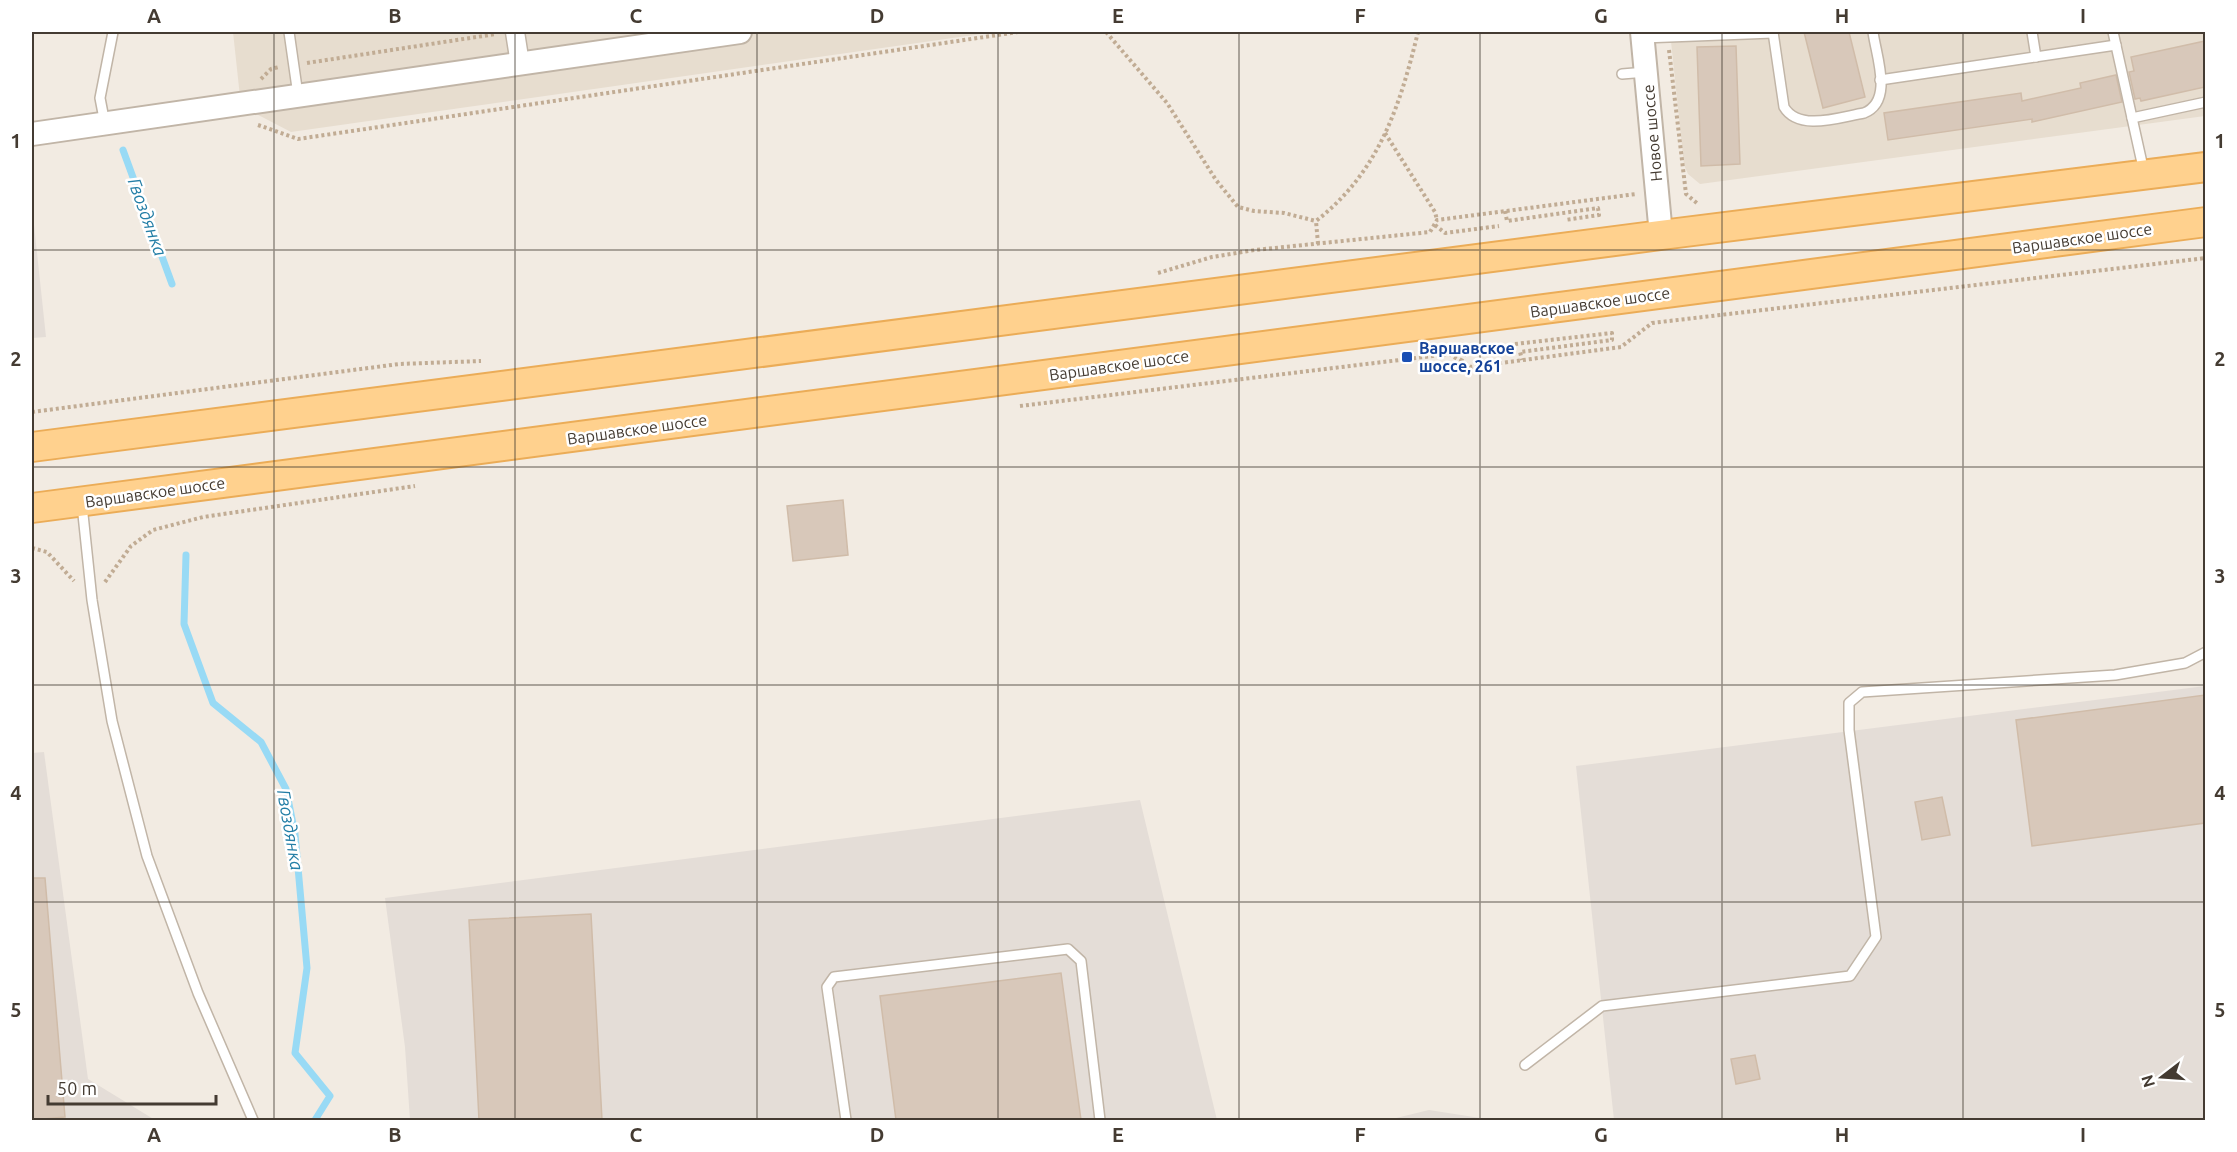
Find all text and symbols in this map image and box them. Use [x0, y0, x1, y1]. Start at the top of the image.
text: A [147, 4, 161, 27]
text: B [388, 4, 402, 27]
text: C [630, 4, 643, 27]
text: D [870, 4, 884, 27]
text: E [1112, 4, 1124, 27]
text: F [1354, 4, 1366, 27]
text: G [1594, 4, 1608, 27]
text: H [1835, 4, 1849, 27]
text: I [2080, 4, 2086, 27]
street label: Новое шоссе [1639, 84, 1665, 182]
text: 1 [10, 129, 22, 152]
text: 1 [2214, 129, 2226, 152]
water label: Гвоздянка [125, 175, 171, 259]
street label: Варшавское шоссе [2011, 219, 2153, 257]
street label: Варшавское шоссе [1529, 283, 1671, 321]
place label: Варшавское шоссе, 261 [1419, 339, 1515, 375]
street label: Варшавское шоссе [1048, 346, 1190, 384]
text: 2 [10, 347, 22, 370]
text: 2 [2214, 347, 2226, 370]
marker: Варшавское шоссе, 261 [1400, 350, 1414, 364]
street label: Варшавское шоссе [566, 410, 708, 448]
street label: Варшавское шоссе [84, 473, 226, 511]
text: 3 [10, 564, 22, 587]
text: 3 [2214, 564, 2226, 587]
text: 4 [10, 781, 22, 804]
text: 4 [2214, 781, 2226, 804]
water label: Гвоздянка [274, 788, 308, 872]
text: 5 [10, 998, 22, 1021]
text: 5 [2214, 998, 2226, 1021]
north arrow [2132, 1047, 2192, 1107]
scale bar [48, 1068, 216, 1106]
text: N [2137, 1073, 2158, 1090]
text: 50 m [57, 1078, 97, 1098]
text: A [147, 1123, 161, 1146]
text: B [388, 1123, 402, 1146]
text: C [630, 1123, 643, 1146]
text: D [870, 1123, 884, 1146]
text: E [1112, 1123, 1124, 1146]
text: F [1354, 1123, 1366, 1146]
text: G [1594, 1123, 1608, 1146]
text: H [1835, 1123, 1849, 1146]
text: I [2080, 1123, 2086, 1146]

